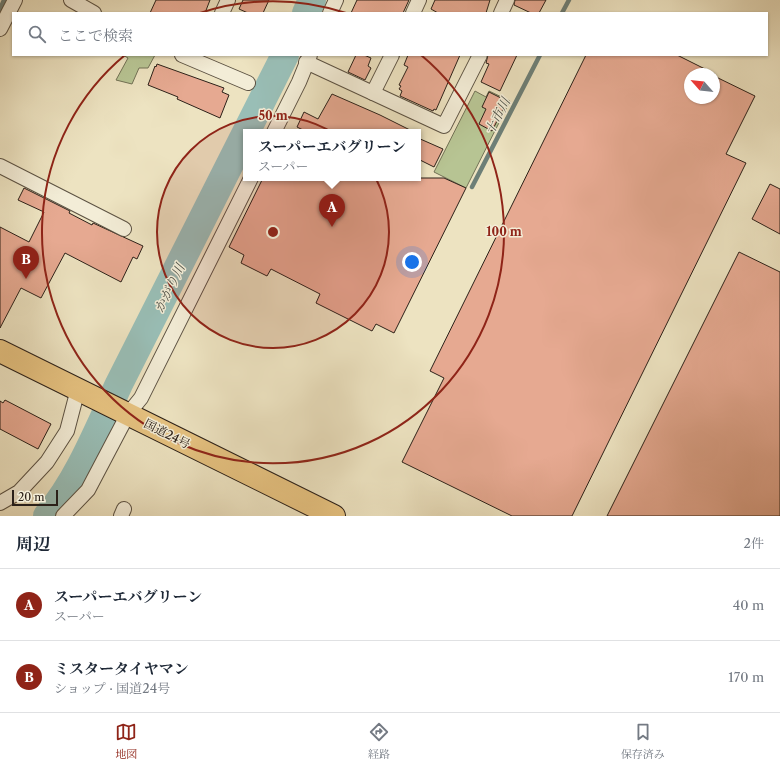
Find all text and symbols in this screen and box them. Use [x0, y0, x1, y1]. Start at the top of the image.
search box [12, 12, 768, 56]
icon: search [26, 23, 48, 45]
text: ここで検索 [58, 26, 133, 45]
north arrow [684, 68, 720, 104]
water label: 十市川 [481, 93, 514, 137]
text: 50 m [258, 108, 288, 123]
popup [243, 129, 421, 181]
text: スーパーエバグリーン [258, 137, 406, 156]
text: スーパー [258, 158, 309, 174]
pin: A [319, 194, 345, 227]
text: 100 m [486, 224, 522, 239]
centre of rings [266, 225, 280, 239]
pin: B [13, 246, 39, 279]
your location [402, 252, 422, 272]
water label: かがり川 [150, 259, 188, 315]
street label: 国道24号 [142, 416, 193, 452]
scale bar [12, 488, 58, 507]
text: 20 m [18, 490, 44, 504]
text: 周辺 [16, 534, 50, 554]
text: 2件 [744, 535, 764, 551]
text: スーパーエバグリーン [54, 587, 202, 606]
text: A [24, 597, 34, 613]
text: 40 m [733, 597, 764, 613]
text: スーパー [54, 608, 105, 624]
text: ミスタータイヤマン [54, 659, 189, 678]
text: B [24, 669, 34, 685]
text: 170 m [728, 669, 764, 685]
text: ショップ · 国道24号 [54, 680, 170, 696]
tab: 地図 [115, 721, 137, 761]
tab: 経路 [368, 721, 390, 761]
tab: 保存済み [621, 721, 665, 761]

